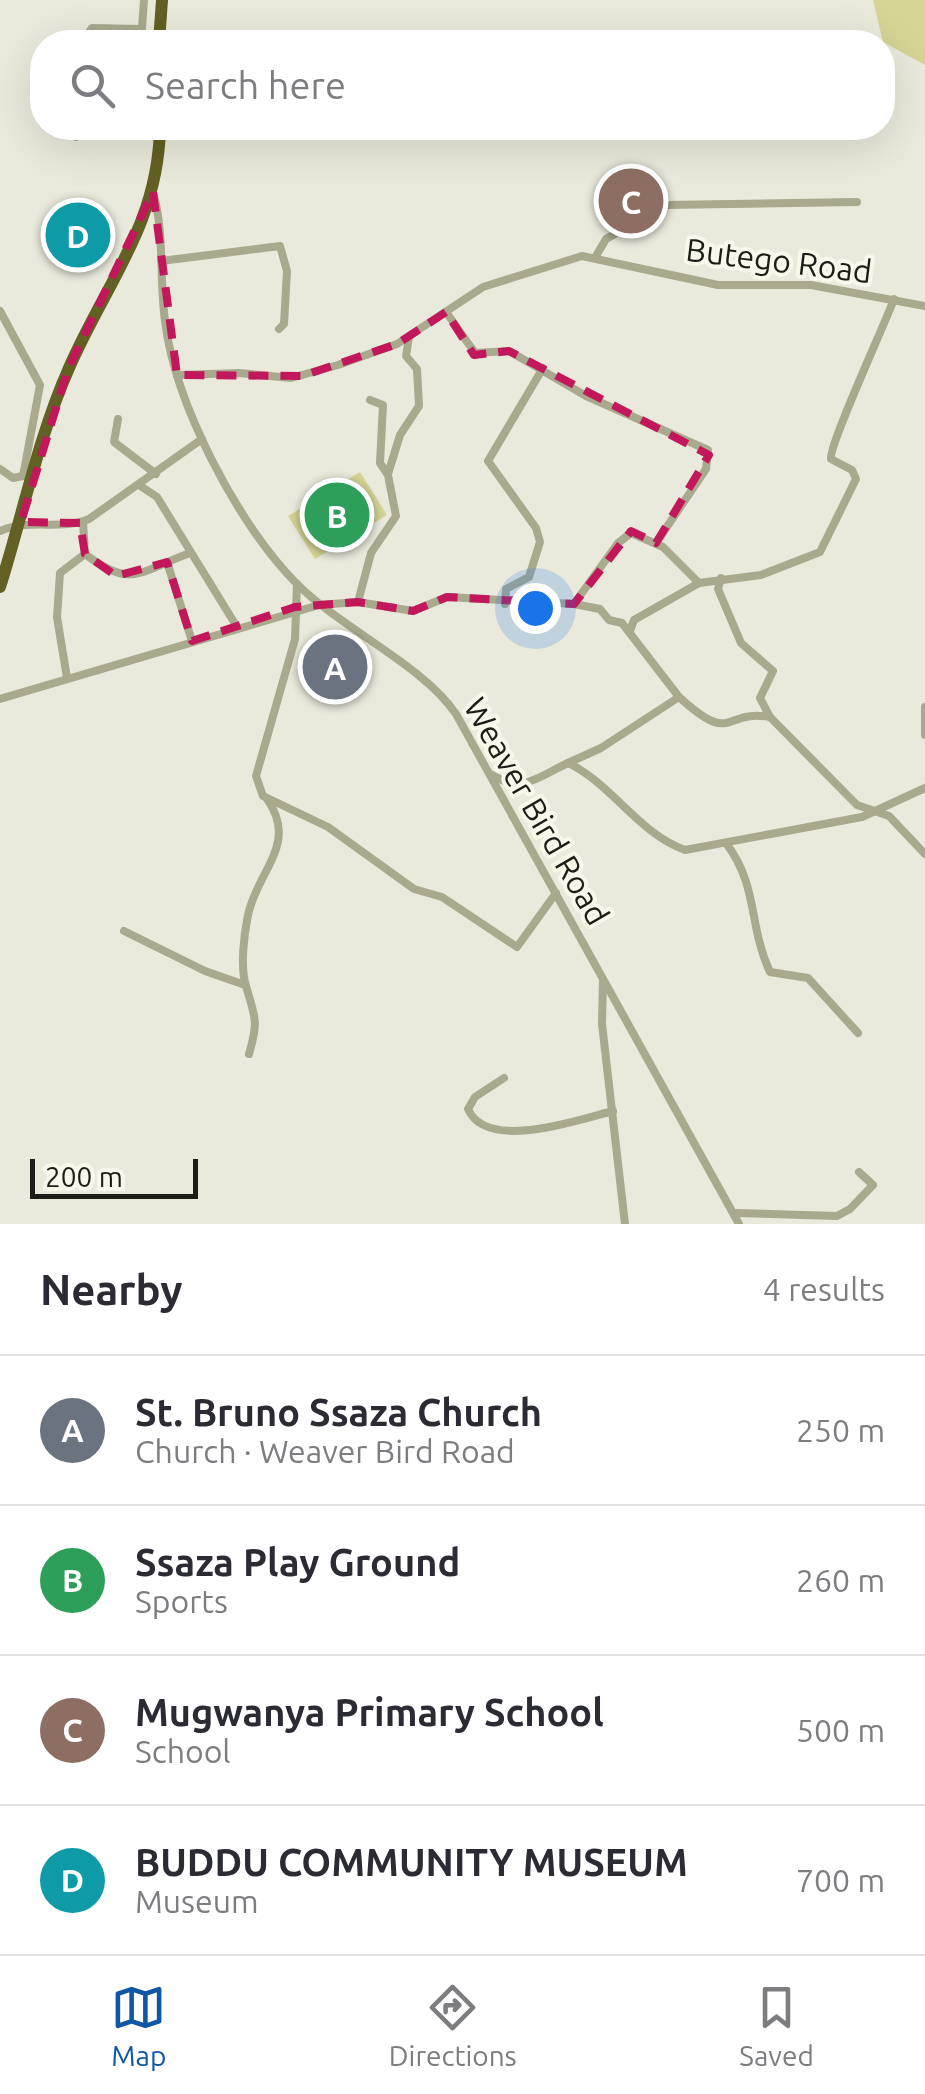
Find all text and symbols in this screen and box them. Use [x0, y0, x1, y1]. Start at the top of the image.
search box [30, 30, 895, 140]
icon: search [65, 58, 120, 113]
text: Search here [145, 64, 346, 106]
pin: C [598, 164, 664, 238]
pin: D [46, 198, 110, 272]
street label: Butego Road [684, 231, 874, 289]
pin: B [304, 478, 370, 552]
your location [510, 583, 561, 634]
pin: A [302, 630, 368, 704]
street label: Weaver Bird Road [457, 691, 617, 931]
scale bar [30, 1154, 198, 1198]
text: 200 m [45, 1161, 123, 1192]
text: Nearby [40, 1266, 183, 1313]
text: 4 results [763, 1271, 885, 1307]
text: St. Bruno Ssaza Church [135, 1391, 542, 1433]
text: A [61, 1412, 84, 1448]
text: 250 m [796, 1412, 885, 1448]
text: Church · Weaver Bird Road [135, 1433, 515, 1469]
text: Ssaza Play Ground [135, 1541, 460, 1583]
text: B [62, 1562, 83, 1598]
text: 260 m [796, 1562, 885, 1598]
text: Sports [135, 1583, 228, 1619]
text: Mugwanya Primary School [135, 1691, 604, 1733]
text: C [62, 1712, 83, 1748]
text: 500 m [796, 1712, 885, 1748]
text: School [135, 1733, 231, 1769]
text: BUDDU COMMUNITY MUSEUM [135, 1841, 688, 1883]
text: D [61, 1862, 84, 1898]
text: 700 m [796, 1862, 885, 1898]
text: Museum [135, 1883, 259, 1919]
tab: Map [111, 1980, 166, 2071]
tab: Directions [389, 1980, 517, 2071]
tab: Saved [739, 1980, 814, 2071]

